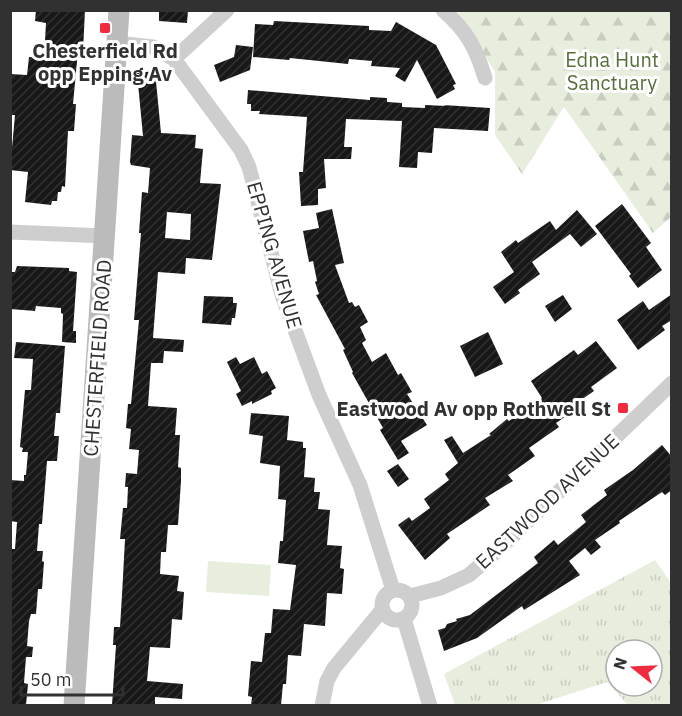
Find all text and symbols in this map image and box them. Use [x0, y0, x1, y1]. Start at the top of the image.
marker: Chesterfield Rd opp Epping Av [98, 21, 112, 35]
place label: Chesterfield Rd opp Epping Av [32, 37, 178, 87]
park label: Edna Hunt Sanctuary [565, 46, 659, 96]
street label: EPPING AVENUE [241, 178, 309, 332]
street label: CHESTERFIELD ROAD [77, 259, 117, 457]
place label: Eastwood Av opp Rothwell St [337, 395, 611, 422]
marker: Eastwood Av opp Rothwell St [616, 401, 630, 415]
street label: EASTWOOD AVENUE [469, 427, 625, 575]
north arrow [604, 638, 664, 698]
text: N [608, 655, 631, 672]
scale bar [21, 659, 123, 697]
text: 50 m [30, 668, 72, 691]

